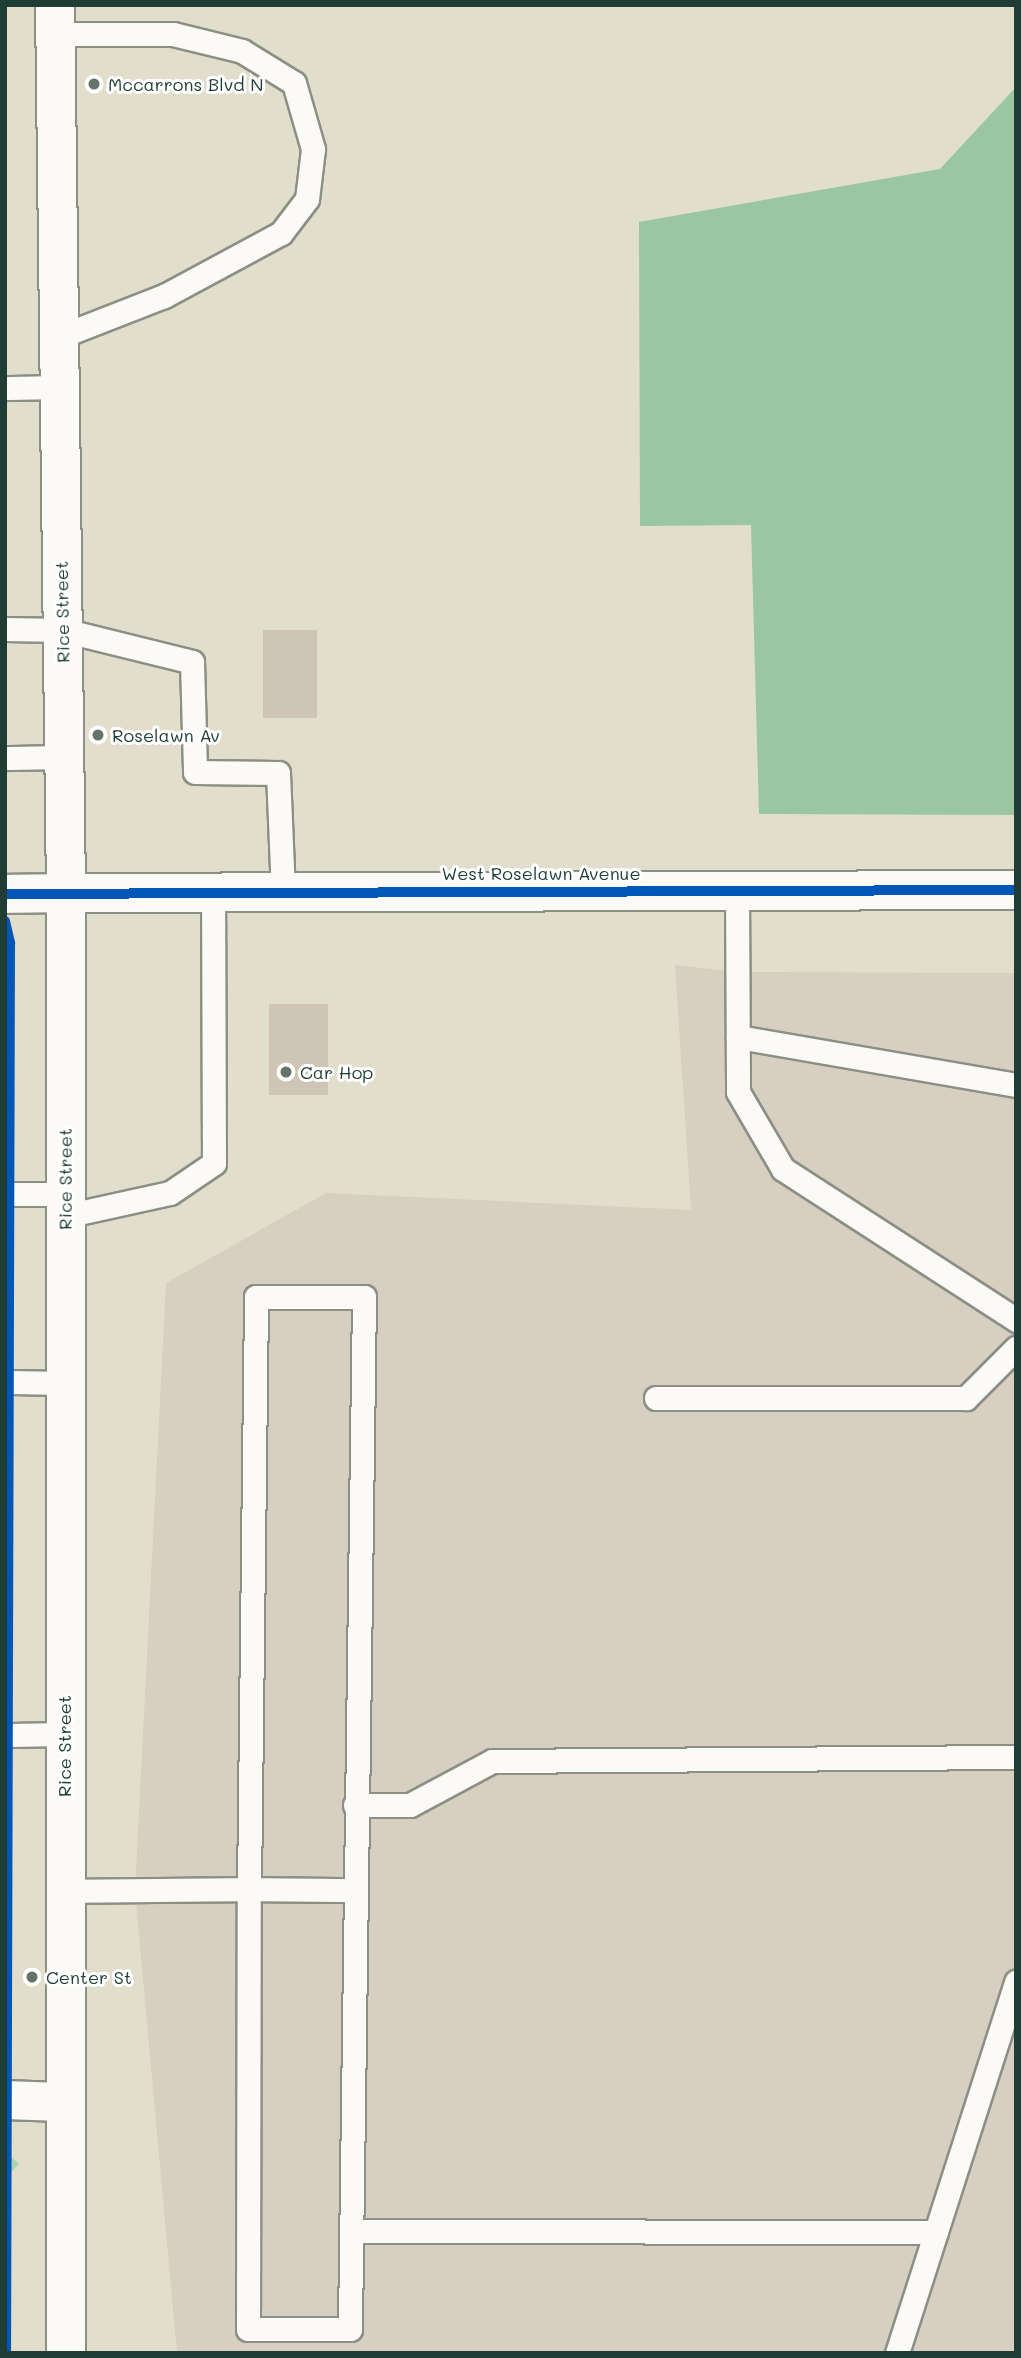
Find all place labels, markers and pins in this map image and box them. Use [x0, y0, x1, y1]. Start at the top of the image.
place label: Mccarrons Blvd N [108, 73, 264, 95]
marker: Mccarrons Blvd N [86, 76, 102, 92]
place label: Roselawn Av [112, 724, 220, 746]
marker: Roselawn Av [90, 727, 106, 743]
place label: Car Hop [300, 1061, 373, 1083]
marker: Car Hop [278, 1064, 294, 1080]
place label: Center St [46, 1966, 132, 1988]
marker: Center St [24, 1969, 40, 1985]

